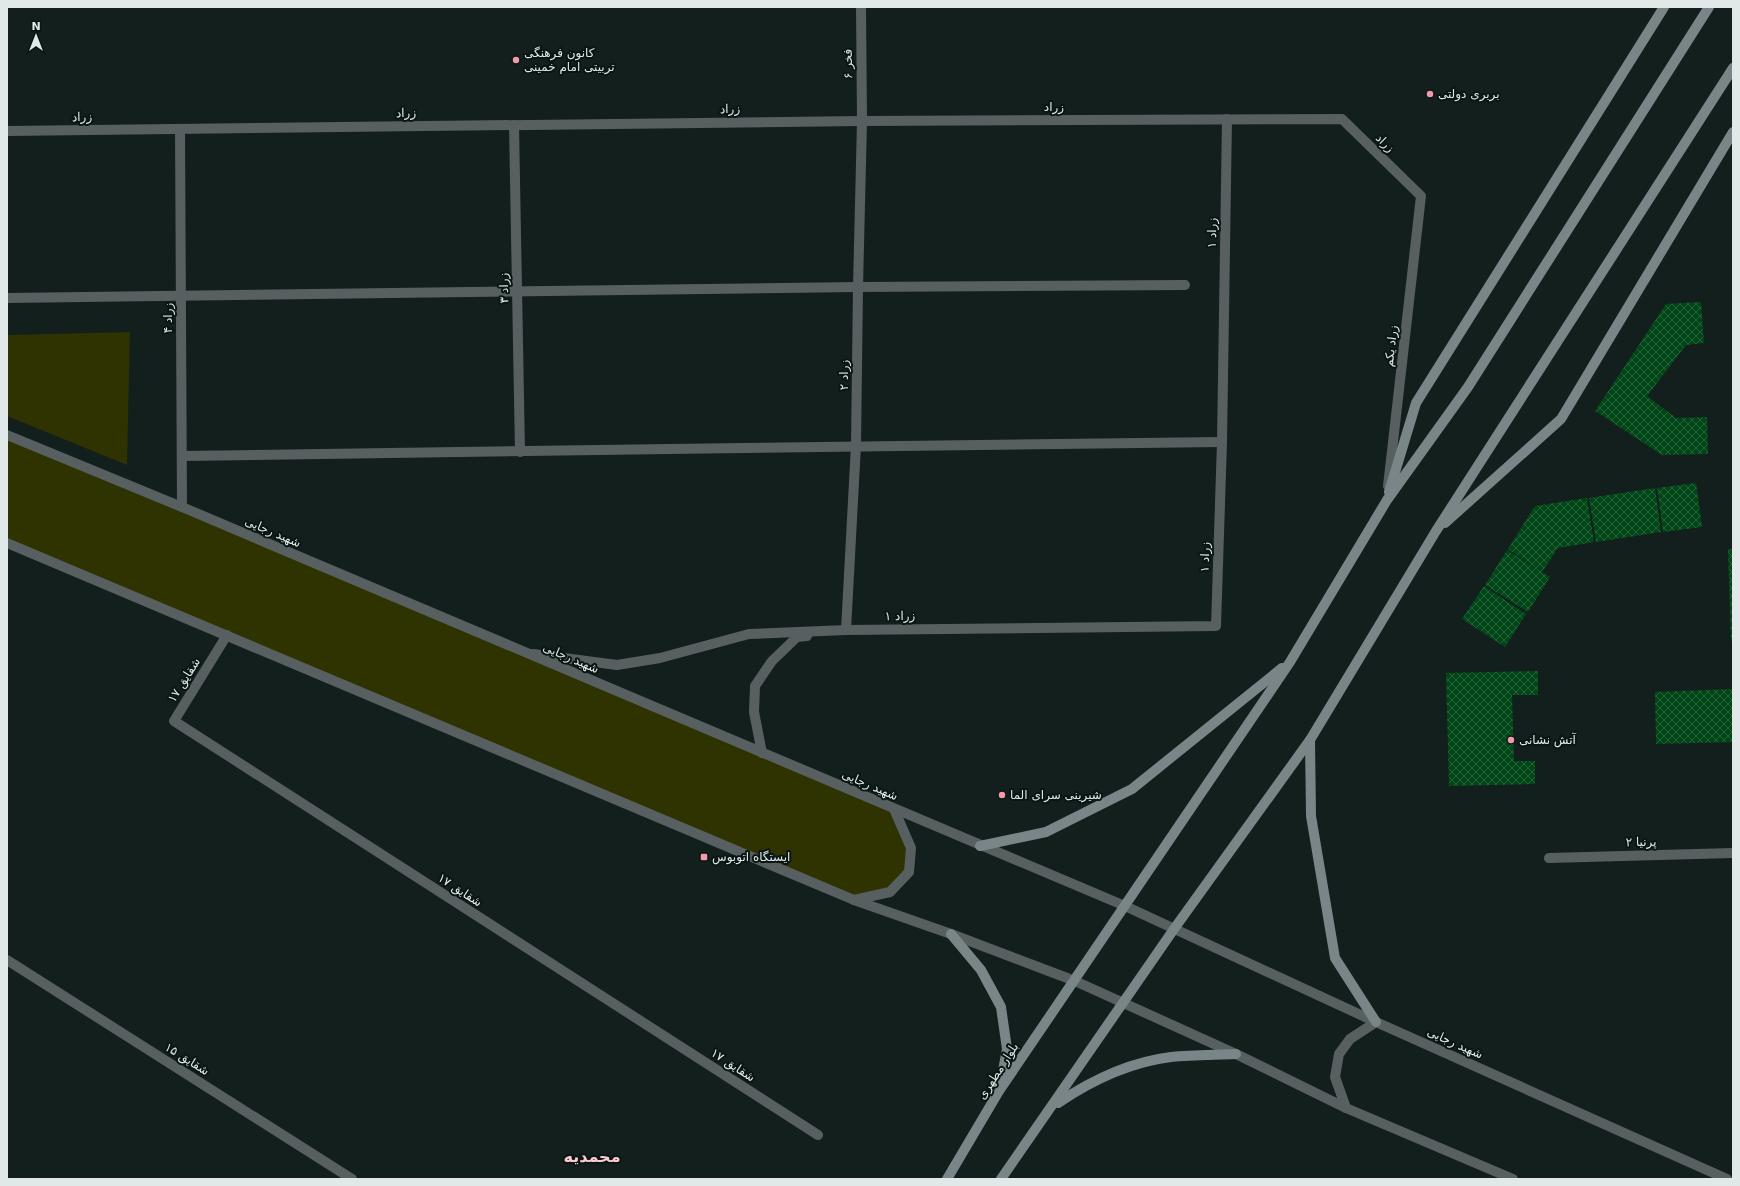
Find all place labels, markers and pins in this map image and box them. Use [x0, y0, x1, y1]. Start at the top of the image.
place label: کانون فرهنگی تربیتی امام خمینی [524, 46, 615, 75]
marker: کانون فرهنگی تربیتی امام خمینی [511, 55, 521, 65]
place label: بربری دولتی [1438, 87, 1500, 102]
marker: بربری دولتی [1425, 89, 1435, 99]
place label: آتش نشانی [1519, 732, 1576, 748]
marker: آتش نشانی [1506, 735, 1516, 745]
place label: شیرینی سرای الما [1010, 788, 1102, 803]
marker: شیرینی سرای الما [997, 790, 1007, 800]
place label: ایستگاه اتوبوس [712, 850, 790, 865]
marker: ایستگاه اتوبوس [699, 852, 709, 862]

